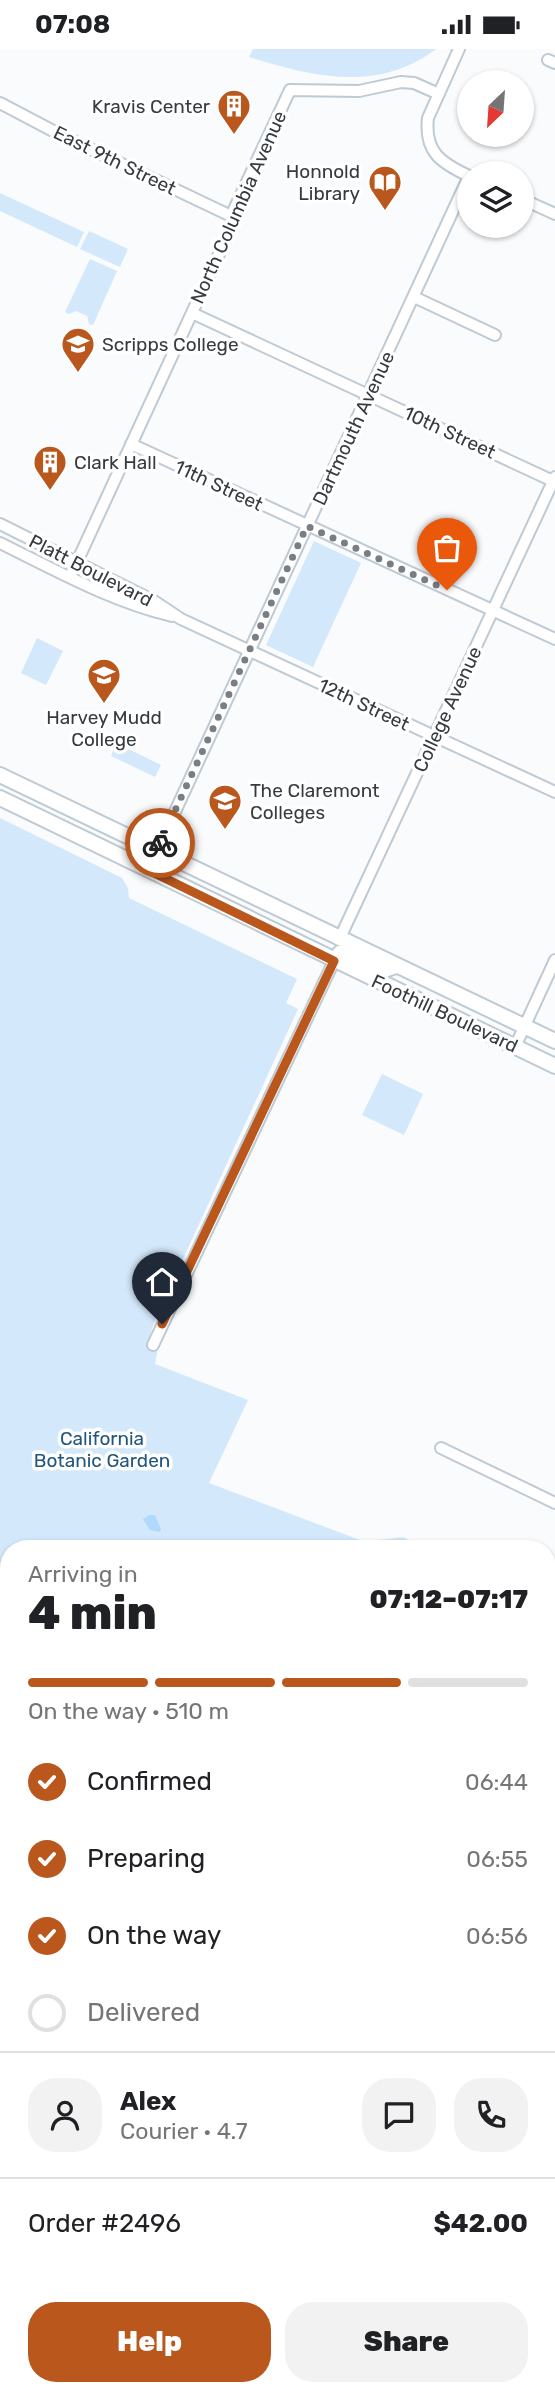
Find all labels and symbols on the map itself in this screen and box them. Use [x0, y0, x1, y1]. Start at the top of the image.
north arrow [457, 70, 534, 147]
building icon: Kravis Center [215, 87, 253, 136]
place label: Kravis Center [92, 95, 211, 118]
street label: North Columbia Avenue [186, 107, 291, 307]
street label: East 9th Street [50, 121, 180, 200]
place label: Honnold Library [286, 160, 360, 205]
library icon: Honnold Library [366, 163, 404, 212]
school or university icon: Scripps College [59, 325, 97, 374]
place label: Scripps College [102, 333, 239, 356]
street label: Dartmouth Avenue [308, 348, 399, 509]
street label: 10th Street [400, 401, 500, 464]
building icon: Clark Hall [31, 443, 69, 492]
place label: Clark Hall [74, 451, 157, 474]
street label: 11th Street [171, 455, 267, 516]
pin [417, 518, 477, 590]
street label: Platt Boulevard [25, 529, 156, 611]
street label: College Avenue [408, 643, 487, 776]
school or university icon: Harvey Mudd College [85, 656, 123, 705]
street label: 12th Street [315, 673, 414, 736]
place label: Harvey Mudd College [46, 706, 162, 751]
place label: The Claremont Colleges [250, 779, 380, 824]
school or university icon: The Claremont Colleges [206, 782, 244, 831]
courier [125, 808, 195, 878]
street label: Foothill Boulevard [368, 969, 522, 1057]
pin [132, 1252, 192, 1324]
park label: California Botanic Garden [34, 1427, 170, 1472]

